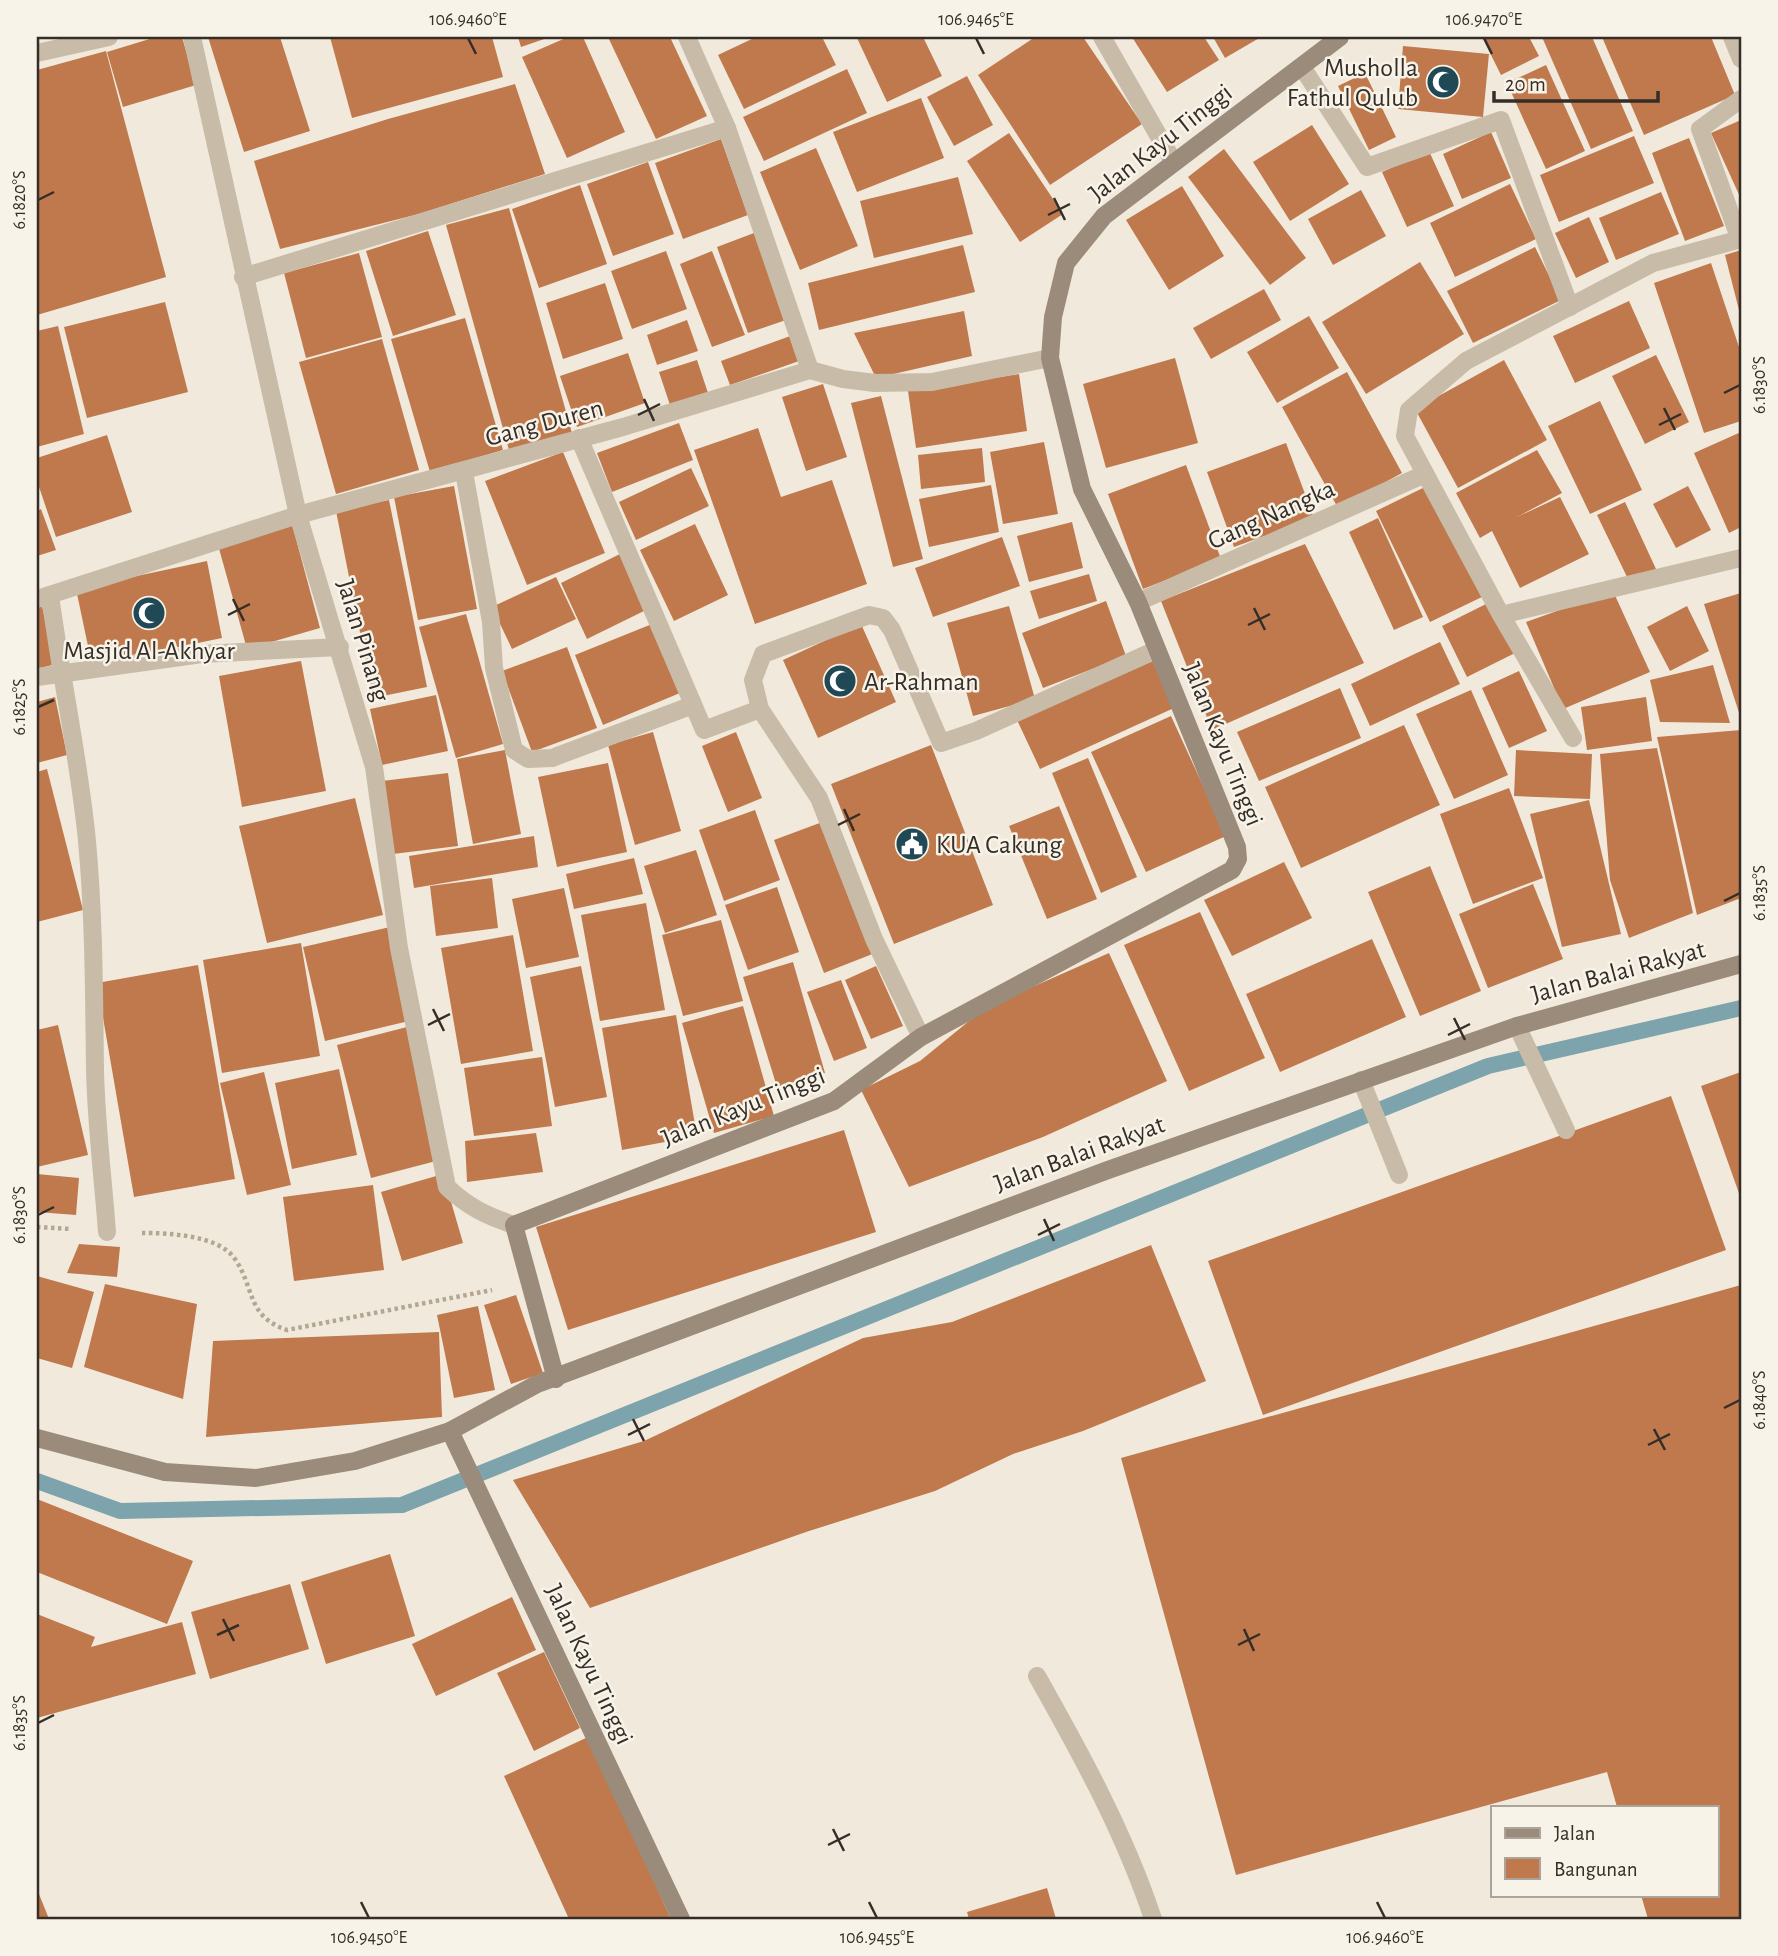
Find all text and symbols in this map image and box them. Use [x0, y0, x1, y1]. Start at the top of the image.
text: 106.9460°E [429, 11, 507, 29]
text: 106.9465°E [938, 11, 1014, 29]
text: 106.9470°E [1446, 11, 1522, 29]
place label: Musholla Fathul Qulub [1287, 55, 1418, 111]
scale bar [1494, 60, 1659, 104]
mosque icon: Musholla Fathul Qulub [1424, 63, 1462, 101]
text: 20 m [1505, 74, 1546, 95]
street label: Jalan Kayu Tinggi [1084, 79, 1237, 207]
text: 6.1820°S [11, 171, 29, 229]
text: 6.1830°S [1751, 356, 1769, 414]
street label: Gang Duren [482, 395, 606, 451]
street label: Gang Nangka [1204, 475, 1339, 554]
street label: Jalan Pinang [332, 576, 394, 705]
mosque icon: Masjid Al-Akhyar [130, 594, 168, 632]
place label: Masjid Al-Akhyar [63, 638, 235, 664]
street label: Jalan Kayu Tinggi [1178, 659, 1268, 830]
mosque icon: Ar-Rahman [821, 662, 859, 700]
place label: Ar-Rahman [864, 669, 979, 695]
text: 6.1825°S [11, 679, 29, 735]
public building icon: KUA Cakung [893, 825, 931, 863]
place label: KUA Cakung [936, 832, 1062, 858]
text: 6.1835°S [1751, 865, 1769, 921]
street label: Jalan Balai Rakyat [1528, 936, 1708, 1008]
street label: Jalan Kayu Tinggi [658, 1062, 829, 1152]
street label: Jalan Balai Rakyat [991, 1111, 1168, 1197]
text: 6.1830°S [11, 1186, 29, 1244]
text: 6.1840°S [1751, 1370, 1769, 1430]
street label: Jalan Kayu Tinggi [541, 1580, 638, 1749]
text: 6.1835°S [11, 1695, 29, 1751]
legend [1491, 1806, 1718, 1896]
text: Jalan [1554, 1823, 1595, 1844]
text: Bangunan [1554, 1859, 1638, 1880]
text: 106.9450°E [331, 1929, 408, 1947]
text: 106.9455°E [840, 1929, 915, 1947]
text: 106.9460°E [1346, 1929, 1424, 1947]

